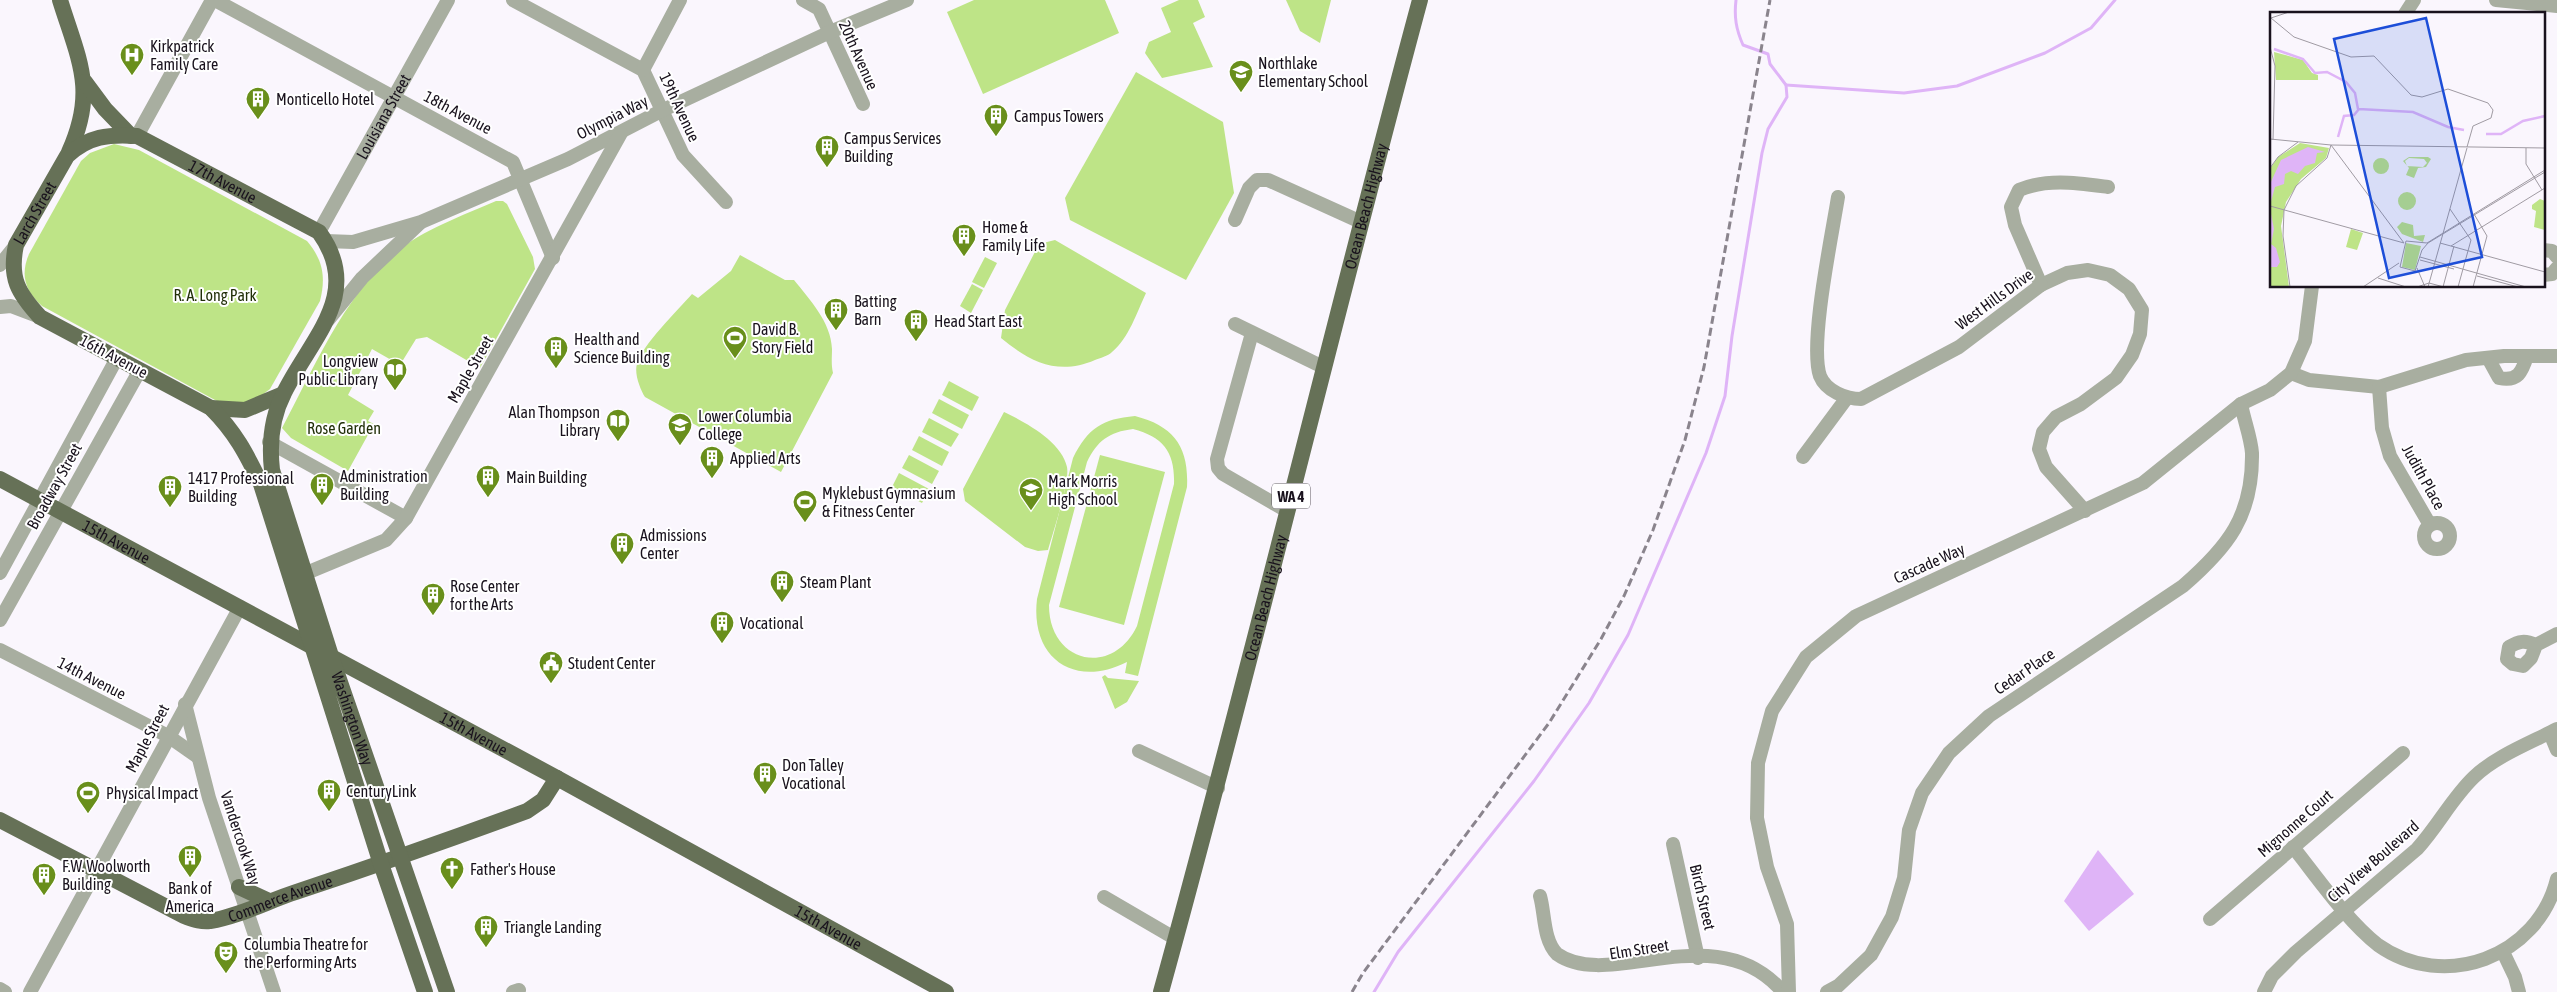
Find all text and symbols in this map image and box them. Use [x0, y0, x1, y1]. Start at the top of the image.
inset map [2270, 12, 2544, 288]
street label: 20th Avenue [836, 18, 882, 92]
place label: Kirkpatrick Family Care [150, 37, 218, 74]
hospital icon: Kirkpatrick Family Care [119, 42, 145, 76]
place label: Northlake Elementary School [1258, 54, 1369, 91]
school or university icon: Northlake Elementary School [1228, 59, 1254, 93]
street label: 19th Avenue [656, 70, 704, 144]
street label: Louisiana Street [352, 71, 414, 162]
building icon: Monticello Hotel [245, 86, 271, 120]
street label: 18th Avenue [421, 87, 495, 137]
place label: Monticello Hotel [276, 90, 375, 108]
street label: Olympia Way [573, 91, 651, 144]
building icon: Campus Towers [983, 103, 1009, 137]
place label: Campus Towers [1014, 107, 1104, 126]
place label: Campus Services Building [844, 129, 941, 166]
building icon: Campus Services Building [814, 134, 840, 168]
street label: Ocean Beach Highway [1341, 141, 1392, 271]
street label: 17th Avenue [186, 156, 260, 206]
street label: Larch Street [9, 178, 60, 248]
place label: Home & Family Life [982, 218, 1045, 255]
building icon: Home & Family Life [951, 223, 977, 257]
street label: West Hills Drive [1952, 265, 2036, 333]
park label: R. A. Long Park [173, 286, 257, 305]
place label: Batting Barn [854, 292, 897, 328]
building icon: Batting Barn [823, 297, 849, 331]
building icon: Head Start East [903, 308, 929, 342]
place label: Head Start East [934, 312, 1023, 330]
place label: David B. Story Field [752, 320, 813, 357]
sports icon: David B. Story Field [722, 325, 748, 359]
place label: Health and Science Building [574, 330, 670, 367]
street label: 16th Avenue [77, 331, 151, 381]
street label: Maple Street [444, 332, 497, 406]
building icon: Health and Science Building [543, 335, 569, 369]
place label: Longview Public Library [298, 352, 378, 389]
library icon: Longview Public Library [382, 357, 408, 391]
place label: Alan Thompson Library [509, 403, 600, 440]
place label: Lower Columbia College [698, 407, 792, 444]
library icon: Alan Thompson Library [605, 408, 631, 442]
school or university icon: Lower Columbia College [667, 412, 693, 446]
park label: Rose Garden [307, 419, 381, 437]
street label: Broadway Street [23, 440, 86, 533]
street label: Judith Place [2399, 441, 2449, 513]
building icon: Applied Arts [699, 445, 725, 479]
place label: Applied Arts [730, 449, 801, 468]
building icon: Main Building [475, 464, 501, 498]
place label: Administration Building [340, 467, 428, 504]
place label: Main Building [506, 468, 587, 487]
place label: 1417 Professional Building [188, 469, 295, 506]
building icon: Administration Building [309, 472, 335, 506]
place label: Mark Morris High School [1048, 472, 1118, 509]
building icon: 1417 Professional Building [157, 474, 183, 508]
school or university icon: Mark Morris High School [1018, 477, 1044, 511]
place label: Myklebust Gymnasium & Fitness Center [822, 484, 956, 520]
road number: WA 4 [1272, 484, 1310, 508]
sports icon: Myklebust Gymnasium & Fitness Center [792, 489, 818, 523]
street label: 15th Avenue [79, 516, 153, 567]
place label: Admissions Center [640, 526, 707, 562]
building icon: Admissions Center [609, 531, 635, 565]
street label: Ocean Beach Highway [1241, 532, 1291, 662]
street label: Cascade Way [1891, 539, 1968, 588]
building icon: Steam Plant [769, 569, 795, 603]
place label: Steam Plant [800, 573, 872, 591]
place label: Rose Center for the Arts [450, 577, 520, 613]
building icon: Rose Center for the Arts [420, 582, 446, 616]
building icon: Vocational [709, 610, 735, 644]
place label: Vocational [740, 614, 804, 632]
street label: Cedar Place [1990, 644, 2058, 698]
public building icon: Student Center [538, 650, 564, 684]
street label: 14th Avenue [55, 653, 129, 703]
place label: Student Center [568, 654, 655, 672]
street label: Washington Way [328, 669, 377, 768]
street label: Maple Street [122, 701, 173, 776]
street label: 15th Avenue [437, 708, 511, 759]
place label: Don Talley Vocational [782, 756, 846, 792]
building icon: Don Talley Vocational [752, 761, 778, 795]
building icon: CenturyLink [316, 778, 342, 812]
sports icon: Physical Impact [75, 780, 101, 814]
place label: CenturyLink [346, 782, 417, 801]
place label: Physical Impact [106, 784, 199, 803]
street label: Mignonne Court [2254, 785, 2337, 861]
street label: Vandercook Way [216, 789, 265, 888]
street label: City View Boulevard [2324, 817, 2423, 906]
building icon: Bank of America [177, 844, 203, 878]
church icon: Father's House [439, 856, 465, 890]
place label: F.W. Woolworth Building [62, 857, 151, 894]
place label: Father's House [470, 860, 556, 878]
building icon: F.W. Woolworth Building [31, 862, 57, 896]
street label: Birch Street [1687, 862, 1719, 932]
street label: Commerce Avenue [226, 871, 335, 925]
place label: Bank of America [166, 879, 214, 915]
street label: 15th Avenue [792, 902, 865, 953]
building icon: Triangle Landing [473, 914, 499, 948]
place label: Triangle Landing [504, 918, 601, 937]
place label: Columbia Theatre for the Performing Arts [244, 935, 368, 972]
street label: Elm Street [1608, 935, 1670, 963]
theatre icon: Columbia Theatre for the Performing Arts [213, 940, 239, 974]

